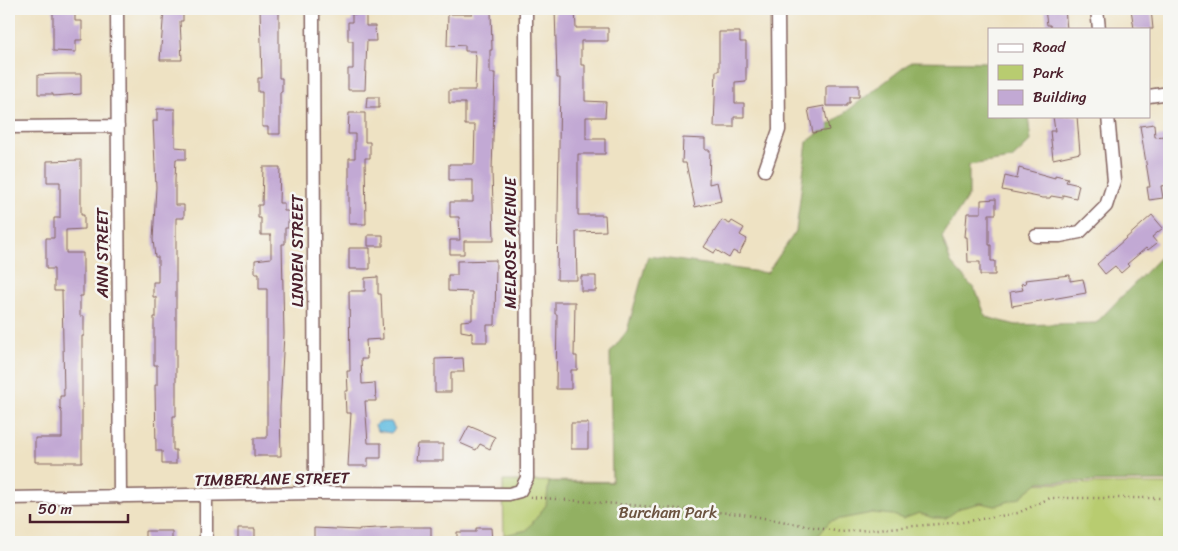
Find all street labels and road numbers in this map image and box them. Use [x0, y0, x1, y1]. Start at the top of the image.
street label: MELROSE AVENUE [496, 176, 525, 309]
street label: LINDEN STREET [283, 193, 312, 307]
street label: ANN STREET [88, 207, 117, 299]
street label: TIMBERLANE STREET [194, 463, 351, 495]

